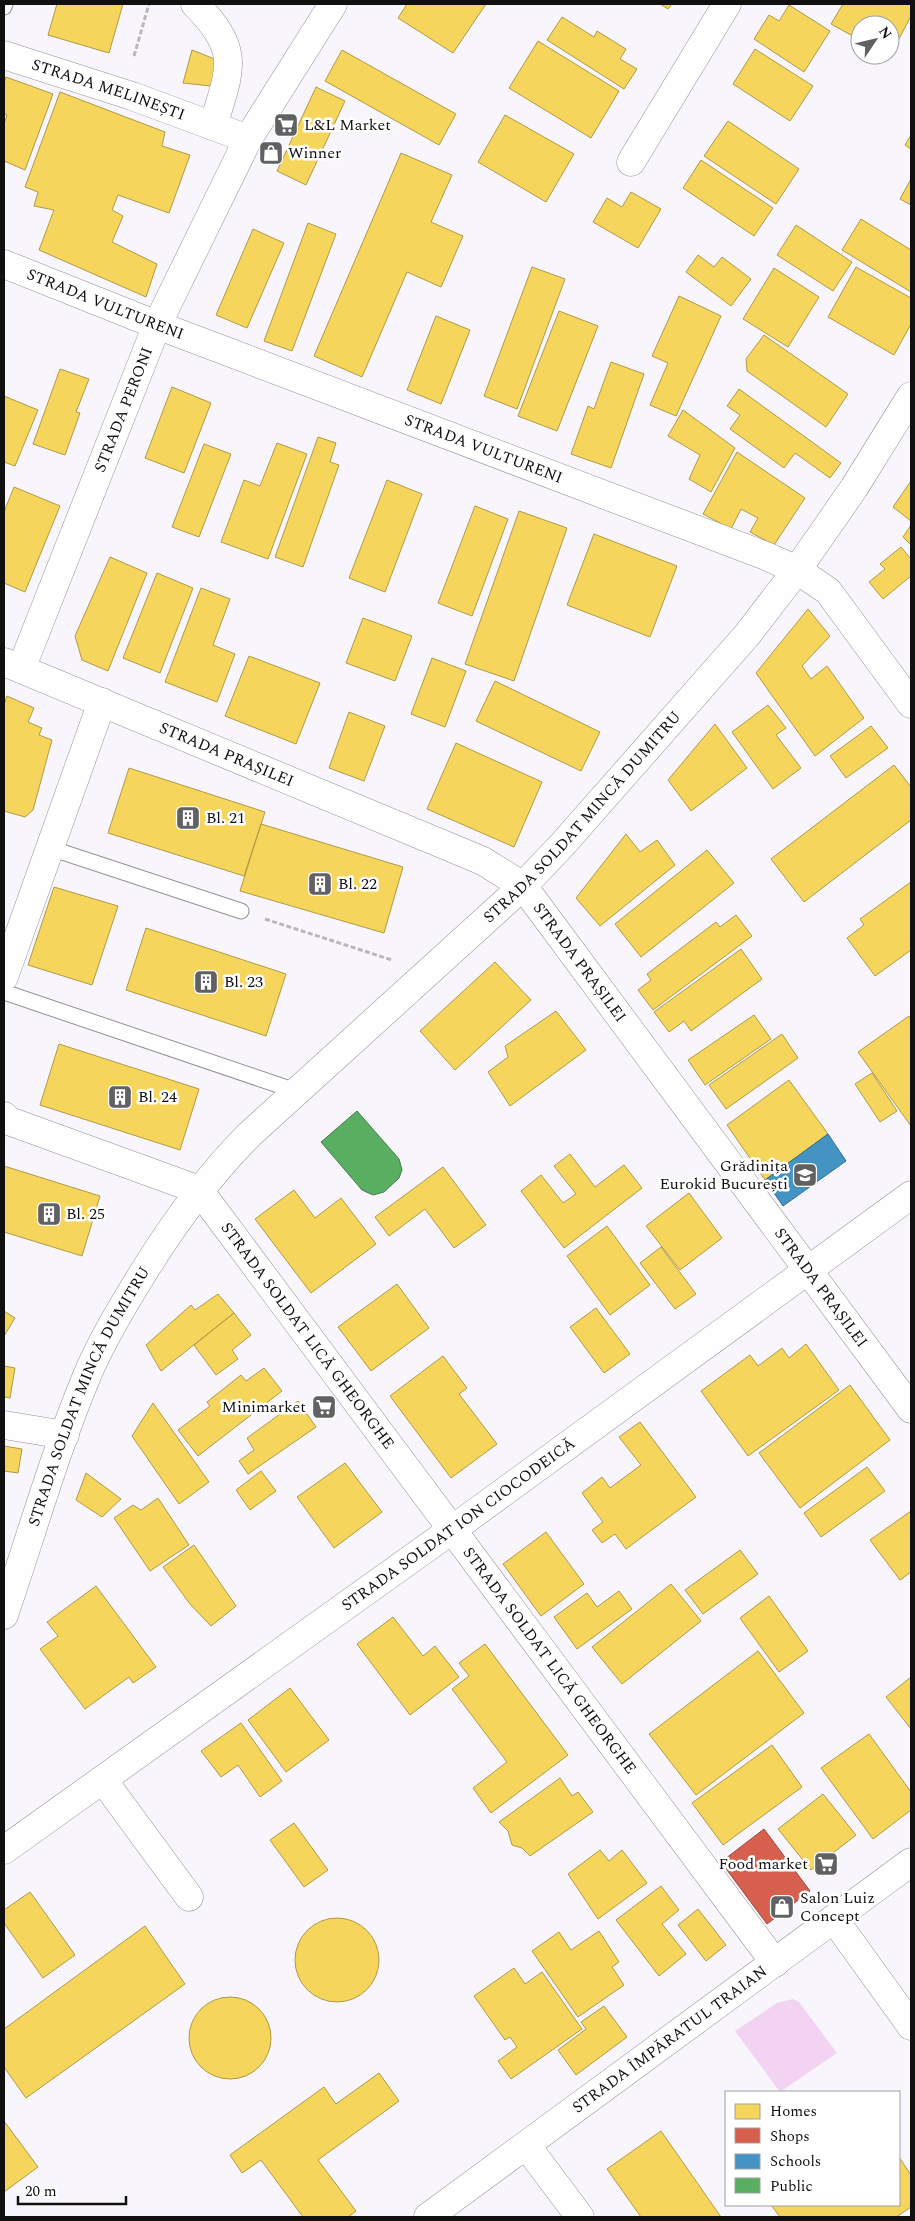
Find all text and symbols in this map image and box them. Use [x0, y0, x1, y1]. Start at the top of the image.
north arrow [850, 15, 900, 65]
text: N [873, 22, 897, 44]
street label: STRADA MELINEȘTI [29, 53, 189, 127]
supermarket icon: L&L Market [273, 112, 299, 138]
place label: L&L Market [304, 113, 391, 137]
shop icon: Winner [258, 140, 284, 166]
place label: Winner [288, 141, 341, 165]
street label: STRADA VULTURENI [23, 262, 187, 346]
street label: STRADA PERONI [88, 343, 159, 476]
street label: STRADA VULTURENI [401, 408, 566, 490]
street label: STRADA SOLDAT MINCĂ DUMITRU [478, 705, 687, 929]
street label: STRADA PRAȘILEI [155, 716, 298, 793]
building icon: Bl. 21 [175, 805, 201, 831]
place label: Bl. 21 [206, 806, 245, 830]
building icon: Bl. 22 [307, 871, 333, 897]
place label: Bl. 22 [338, 872, 377, 896]
street label: STRADA PRAȘILEI [527, 897, 632, 1027]
building icon: Bl. 23 [193, 969, 219, 995]
place label: Bl. 23 [224, 970, 263, 994]
building icon: Bl. 24 [107, 1084, 133, 1110]
place label: Bl. 24 [138, 1085, 177, 1109]
place label: Grădinița Eurokid București [659, 1154, 788, 1196]
school or university icon: Grădinița Eurokid București [792, 1162, 818, 1188]
building icon: Bl. 25 [36, 1201, 62, 1227]
place label: Bl. 25 [66, 1202, 105, 1226]
street label: STRADA SOLDAT LICĂ GHEORGHE [215, 1217, 400, 1454]
street label: STRADA PRAȘILEI [768, 1223, 874, 1353]
street label: STRADA SOLDAT MINCĂ DUMITRU [22, 1262, 156, 1529]
supermarket icon: Minimarket [311, 1394, 337, 1420]
place label: Minimarket [222, 1395, 306, 1419]
street label: STRADA SOLDAT ION CIOCODEICĂ [336, 1432, 580, 1617]
street label: STRADA SOLDAT LICĂ GHEORGHE [457, 1542, 642, 1779]
supermarket icon: Food market [813, 1851, 839, 1877]
place label: Food market [718, 1852, 808, 1876]
place label: Salon Luiz Concept [800, 1886, 875, 1928]
shop icon: Salon Luiz Concept [769, 1894, 795, 1920]
street label: STRADA ÎMPĂRATUL TRAIAN [567, 1960, 772, 2119]
legend [725, 2091, 900, 2206]
text: Homes [770, 2100, 817, 2123]
text: Shops [770, 2125, 810, 2148]
text: Schools [770, 2150, 821, 2173]
scale bar [18, 2174, 125, 2206]
text: Public [770, 2175, 813, 2198]
text: 20 m [25, 2180, 57, 2203]

